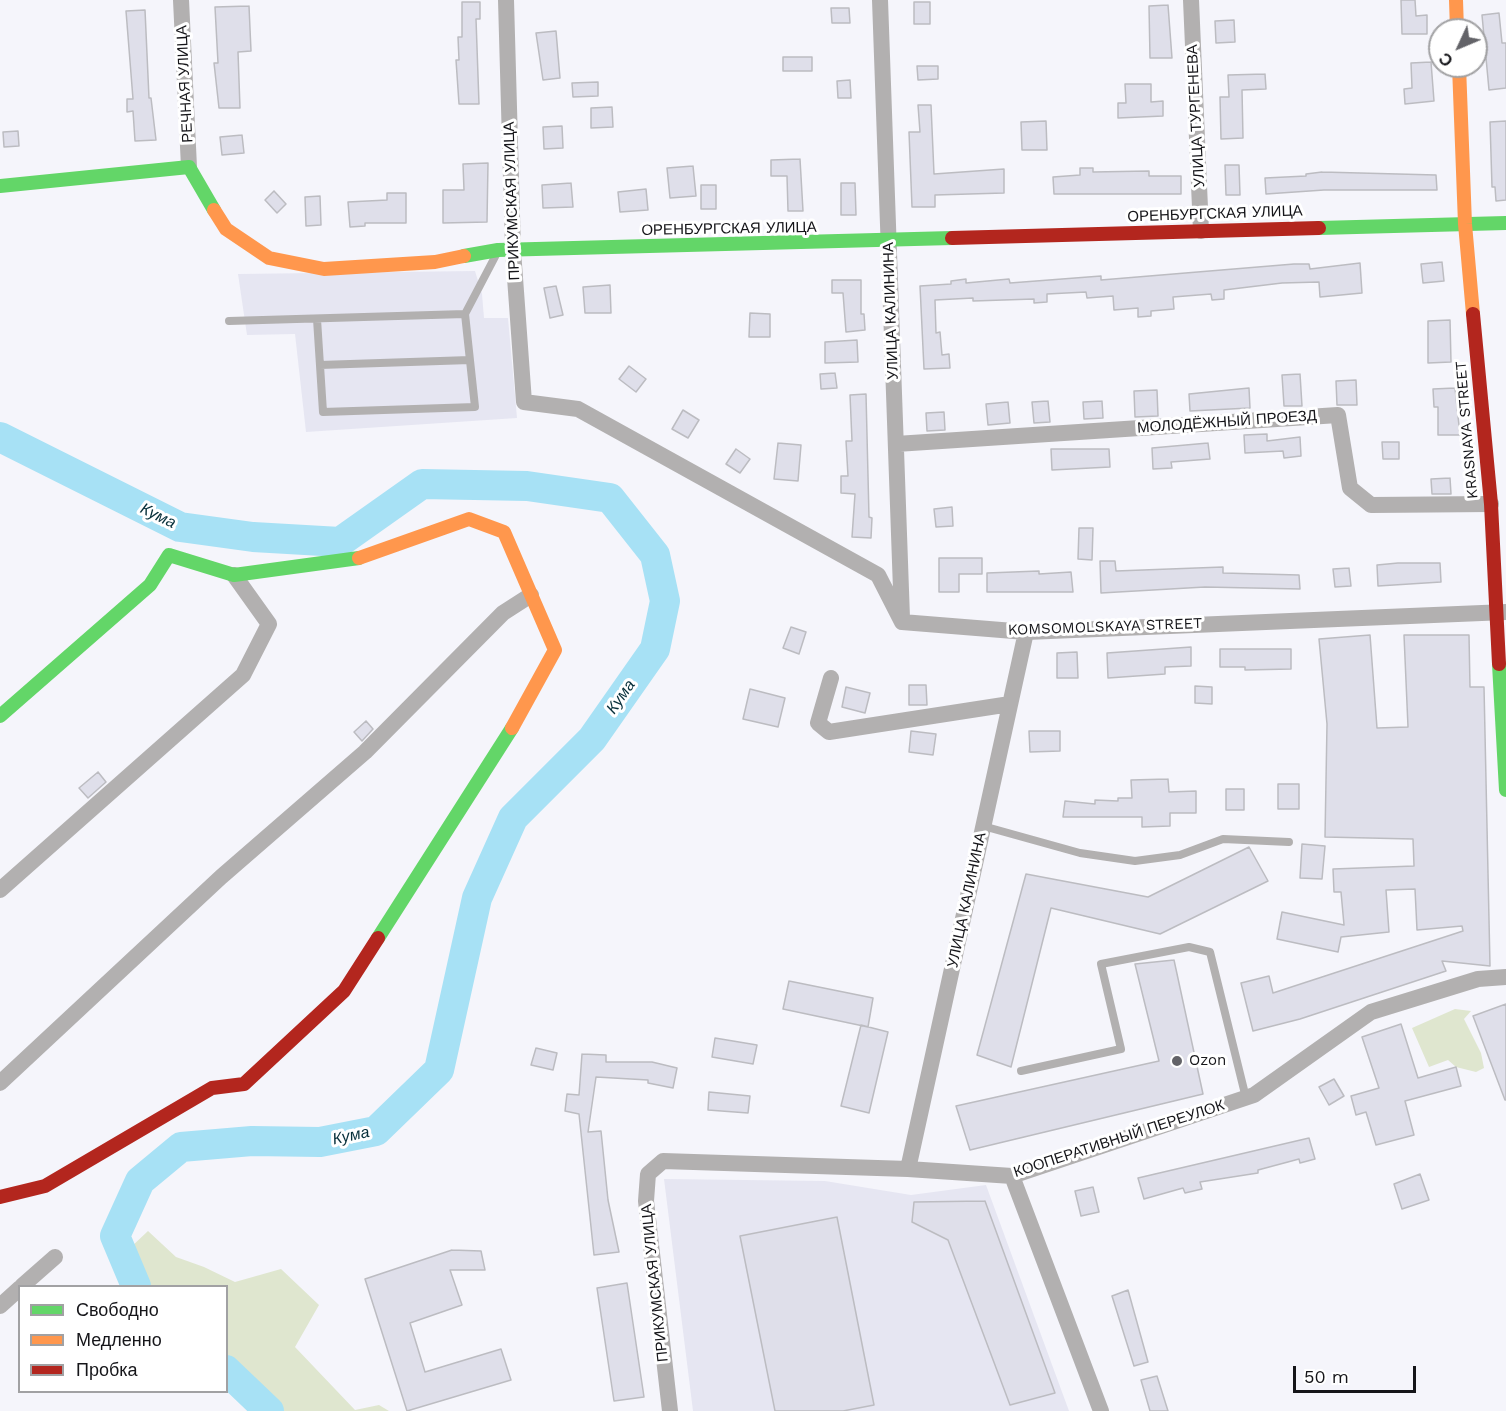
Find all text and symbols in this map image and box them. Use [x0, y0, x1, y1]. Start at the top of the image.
north arrow [1428, 18, 1488, 78]
street label: РЕЧНАЯ УЛИЦА [173, 25, 197, 143]
street label: УЛИЦА ТУРГЕНЕВА [1183, 44, 1209, 188]
text: С [1435, 49, 1457, 70]
street label: ПРИКУМСКАЯ УЛИЦА [500, 121, 524, 281]
street label: ОРЕНБУРГСКАЯ УЛИЦА [1127, 202, 1303, 226]
street label: ОРЕНБУРГСКАЯ УЛИЦА [641, 218, 817, 240]
street label: УЛИЦА КАЛИНИНА [880, 242, 902, 380]
street label: KRASNAYA STREET [1452, 360, 1482, 500]
street label: МОЛОДЁЖНЫЙ ПРОЕЗД [1136, 407, 1318, 437]
water label: Кума [137, 499, 179, 533]
street label: KOMSOMOLSKAYA STREET [1007, 615, 1203, 639]
water label: Кума [602, 676, 640, 718]
street label: УЛИЦА КАЛИНИНА [944, 831, 990, 969]
place label: Ozon [1189, 1052, 1226, 1070]
marker: Ozon [1170, 1054, 1184, 1068]
street label: КООПЕРАТИВНЫЙ ПЕРЕУЛОК [1011, 1096, 1227, 1182]
water label: Кума [331, 1123, 371, 1149]
street label: ПРИКУМСКАЯ УЛИЦА [638, 1203, 672, 1363]
legend [18, 1285, 228, 1393]
text: Свободно [76, 1299, 159, 1320]
text: Медленно [76, 1329, 162, 1350]
scale bar [1296, 1354, 1419, 1392]
text: Пробка [76, 1359, 138, 1380]
text: 50 m [1304, 1366, 1349, 1387]

